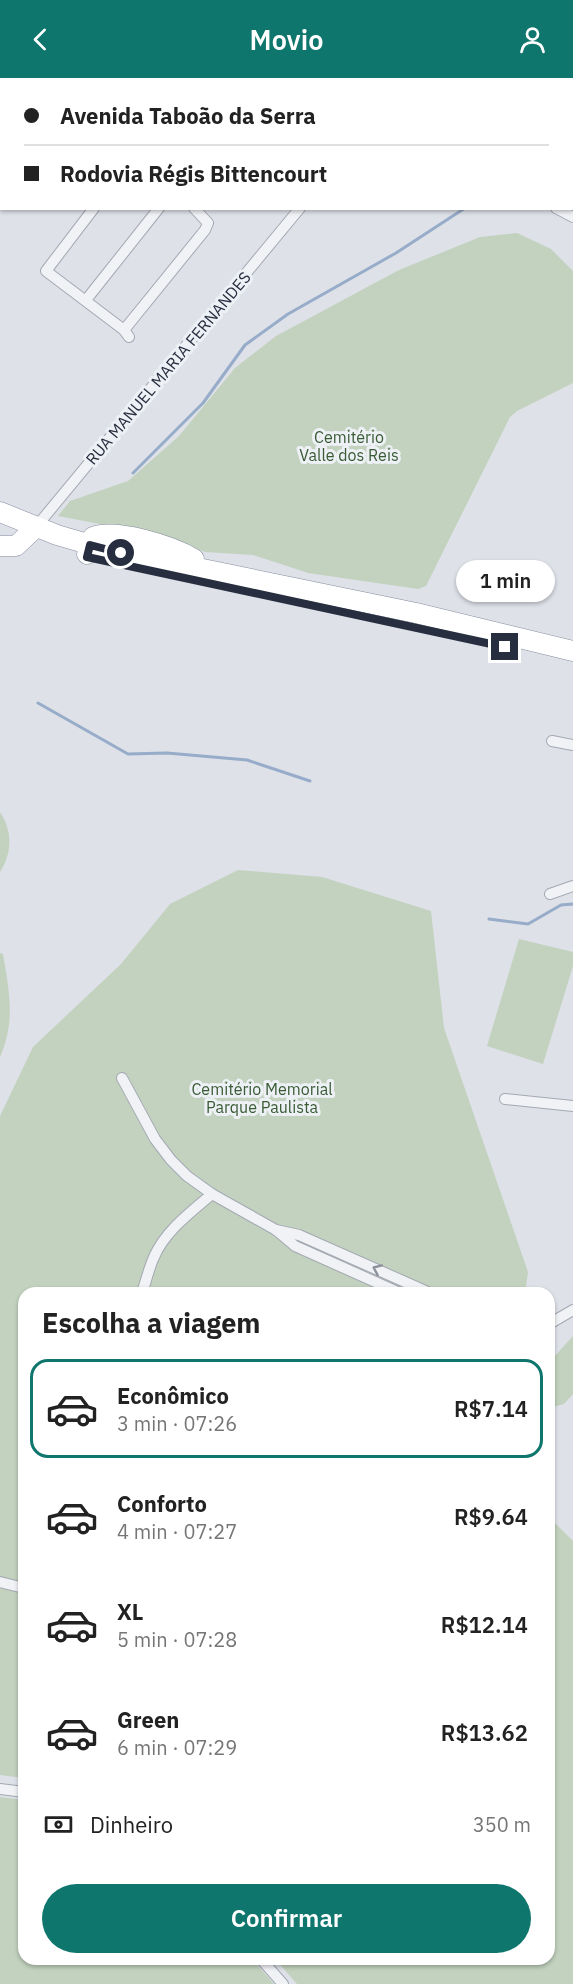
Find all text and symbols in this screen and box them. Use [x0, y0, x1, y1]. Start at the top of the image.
text: Movio [250, 22, 323, 57]
icon: back [24, 23, 57, 56]
icon: person [516, 23, 549, 56]
text: Avenida Taboão da Serra [60, 101, 316, 130]
text: Rodovia Régis Bittencourt [60, 159, 327, 188]
street label: RUA MANUEL MARIA FERNANDES [81, 267, 255, 469]
park label: Cemitério Valle dos Reis [299, 427, 399, 465]
route start [107, 539, 134, 566]
callout: 1 min [456, 560, 554, 602]
text: 1 min [480, 567, 531, 594]
route end [491, 633, 518, 660]
park label: Cemitério Memorial Parque Paulista [191, 1079, 333, 1117]
one-way arrow [372, 1265, 383, 1277]
text: Escolha a viagem [42, 1305, 260, 1340]
text: Econômico [117, 1381, 229, 1410]
icon: car [45, 1382, 99, 1436]
text: R$7.14 [454, 1394, 528, 1423]
text: 3 min · 07:26 [117, 1410, 237, 1437]
text: Conforto [117, 1489, 207, 1518]
icon: car [45, 1490, 99, 1544]
text: R$9.64 [454, 1502, 528, 1531]
text: 4 min · 07:27 [117, 1518, 237, 1545]
text: XL [117, 1597, 143, 1626]
icon: car [45, 1598, 99, 1652]
text: R$12.14 [441, 1610, 528, 1639]
text: 5 min · 07:28 [117, 1626, 237, 1653]
text: Green [117, 1705, 179, 1734]
icon: car [45, 1706, 99, 1760]
text: R$13.62 [441, 1718, 528, 1747]
text: 6 min · 07:29 [117, 1734, 237, 1761]
icon: cash [42, 1808, 75, 1841]
text: Dinheiro [90, 1810, 173, 1839]
text: 350 m [473, 1811, 531, 1838]
button: Confirmar [42, 1884, 531, 1953]

